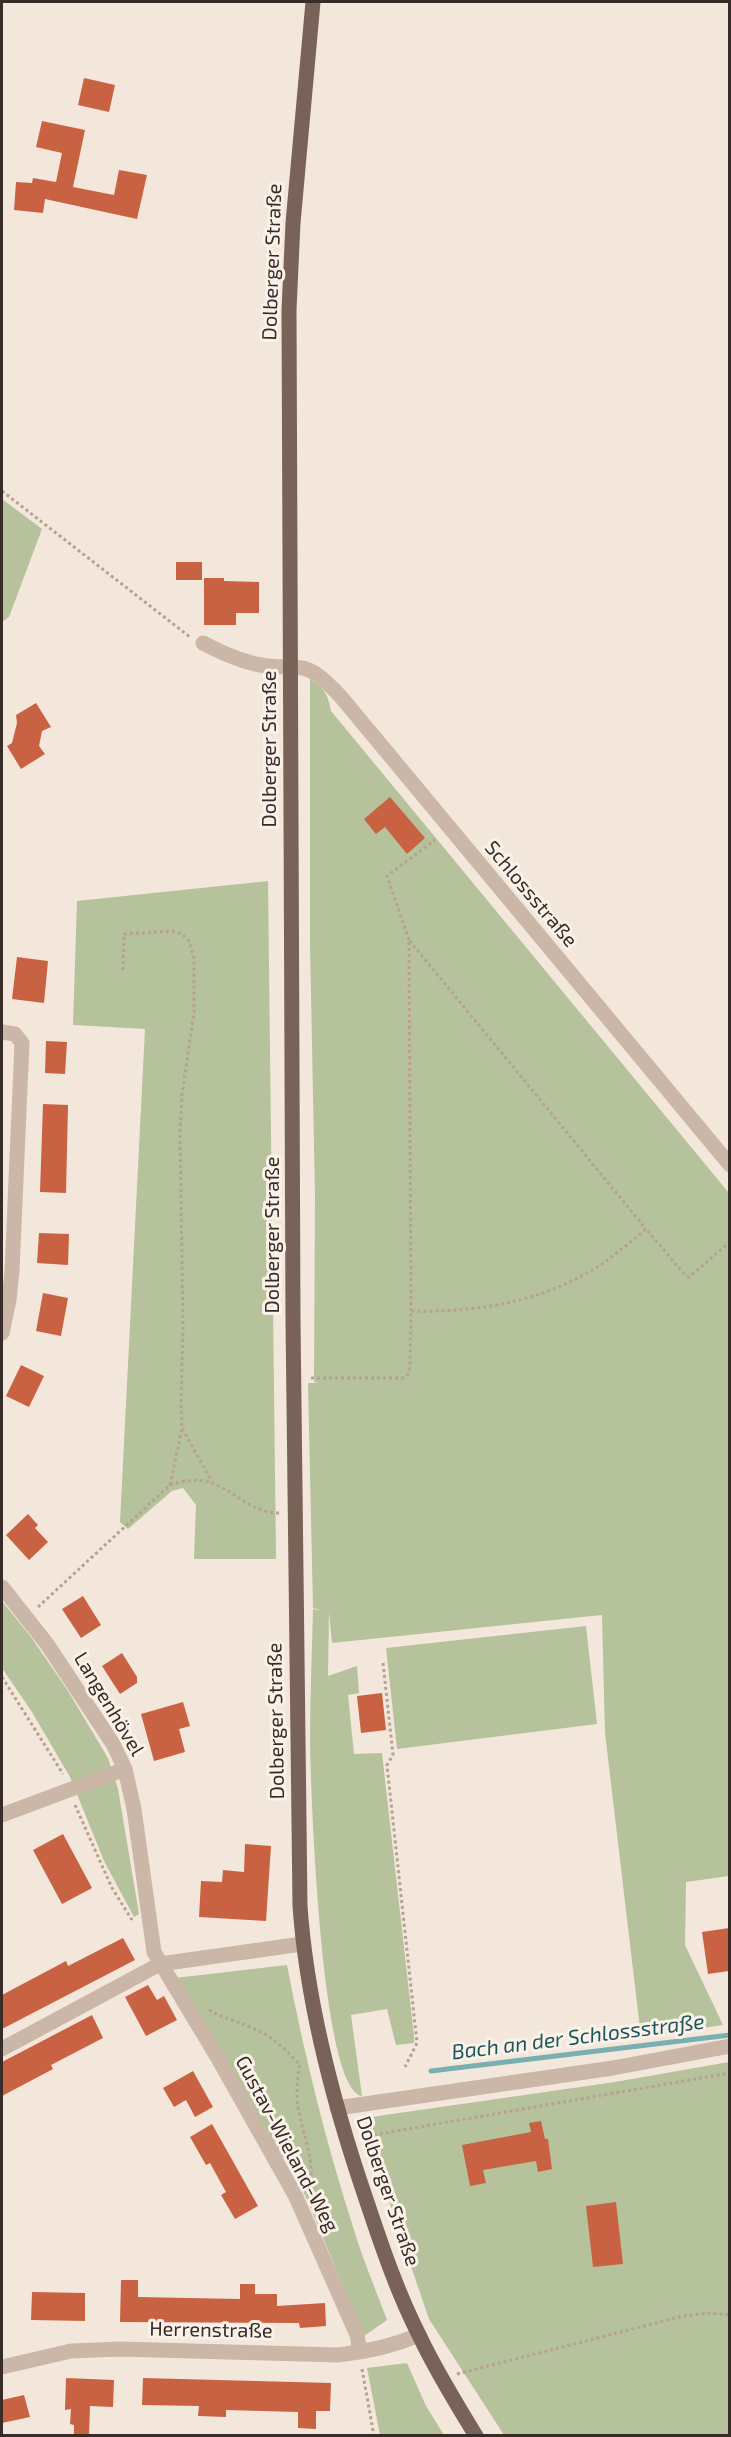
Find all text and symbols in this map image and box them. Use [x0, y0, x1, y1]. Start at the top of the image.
street label: Dolberger Straße [257, 183, 287, 341]
street label: Dolberger Straße [257, 671, 281, 827]
street label: Schlossstraße [480, 836, 582, 952]
street label: Dolberger Straße [260, 1157, 284, 1313]
street label: Dolberger Straße [263, 1642, 289, 1800]
street label: Langenhövel [69, 1648, 149, 1760]
water label: Bach an der Schlossstraße [450, 2009, 706, 2065]
street label: Gustav-Wieland-Weg [230, 2052, 344, 2236]
street label: Dolberger Straße [351, 2113, 425, 2269]
street label: Herrenstraße [149, 2317, 273, 2343]

